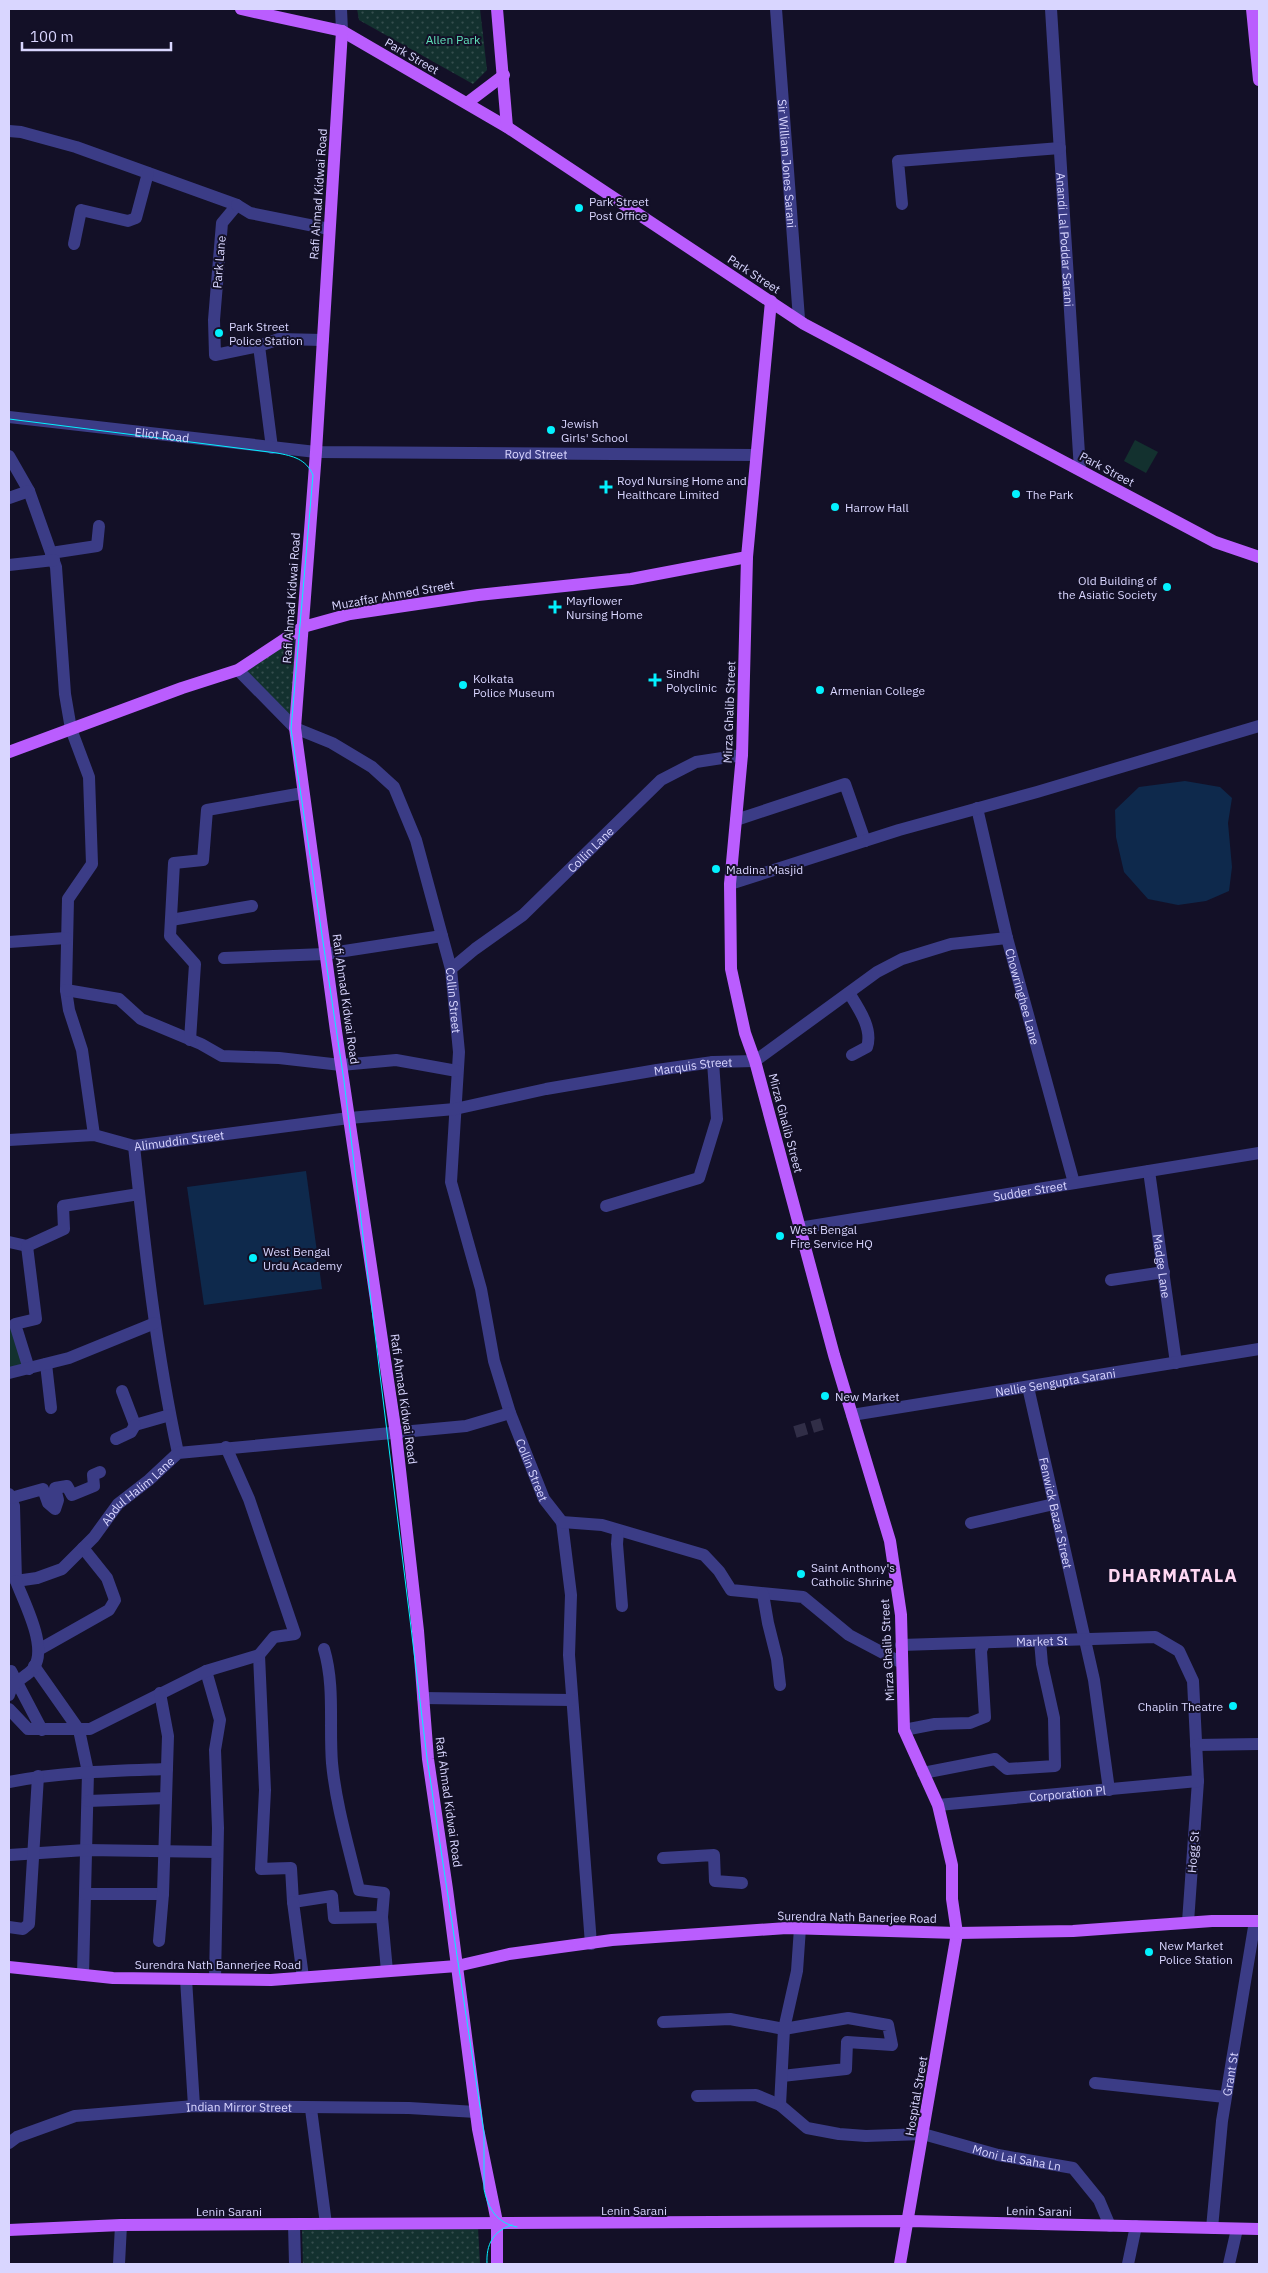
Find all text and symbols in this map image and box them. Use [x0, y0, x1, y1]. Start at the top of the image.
scale bar [22, 20, 171, 52]
text: 100 m [30, 27, 74, 46]
park label: Allen Park [426, 32, 481, 47]
street label: Park Street [382, 34, 442, 78]
street label: Sir William Jones Sarani [775, 99, 800, 229]
street label: Rafi Ahmad Kidwai Road [306, 128, 330, 260]
street label: Anandi Lal Poddar Sarani [1054, 172, 1077, 307]
place label: Park Street Post Office [589, 194, 649, 223]
marker: Park Street Post Office [573, 202, 585, 214]
street label: Park Lane [209, 235, 229, 289]
street label: Park Street [725, 251, 783, 297]
place label: Park Street Police Station [229, 319, 303, 348]
marker: Park Street Police Station [213, 327, 225, 339]
place label: Jewish Girls' School [561, 416, 628, 445]
street label: Eliot Road [134, 424, 190, 445]
marker: Jewish Girls' School [545, 424, 557, 436]
street label: Royd Street [505, 446, 568, 461]
street label: Park Street [1077, 448, 1137, 490]
place label: Royd Nursing Home and Healthcare Limited [617, 473, 747, 502]
marker: Royd Nursing Home and Healthcare Limited [599, 480, 613, 494]
place label: The Park [1026, 487, 1074, 502]
marker: The Park [1010, 488, 1022, 500]
place label: Harrow Hall [845, 500, 909, 515]
marker: Harrow Hall [829, 501, 841, 513]
street label: Rafi Ahmad Kidwai Road [279, 532, 303, 664]
place label: Old Building of the Asiatic Society [1058, 573, 1157, 602]
street label: Muzaffar Ahmed Street [331, 577, 455, 613]
marker: Old Building of the Asiatic Society [1161, 581, 1173, 593]
place label: Mayflower Nursing Home [566, 593, 643, 622]
marker: Mayflower Nursing Home [548, 600, 562, 614]
street label: Mirza Ghalib Street [720, 661, 738, 763]
place label: Sindhi Polyclinic [666, 666, 717, 695]
place label: Kolkata Police Museum [473, 671, 555, 700]
marker: Sindhi Polyclinic [648, 673, 662, 687]
marker: Kolkata Police Museum [457, 679, 469, 691]
place label: Armenian College [830, 683, 926, 698]
marker: Armenian College [814, 684, 826, 696]
street label: Collin Lane [564, 823, 617, 875]
place label: Madina Masjid [726, 862, 803, 877]
marker: Madina Masjid [710, 863, 722, 875]
street label: Rafi Ahmad Kidwai Road [329, 933, 363, 1065]
street label: Chowringhee Lane [1003, 946, 1043, 1047]
street label: Collin Street [443, 966, 465, 1034]
street label: Marquis Street [653, 1054, 732, 1078]
street label: Mirza Ghalib Street [765, 1072, 807, 1174]
street label: Alimuddin Street [133, 1127, 225, 1153]
street label: Sudder Street [992, 1177, 1068, 1204]
place label: West Bengal Fire Service HQ [790, 1222, 873, 1251]
marker: West Bengal Fire Service HQ [774, 1230, 786, 1242]
street label: Madge Lane [1150, 1233, 1174, 1300]
place label: West Bengal Urdu Academy [263, 1244, 342, 1273]
marker: West Bengal Urdu Academy [247, 1252, 259, 1264]
street label: Rafi Ahmad Kidwai Road [387, 1333, 421, 1465]
street label: Nellie Sengupta Sarani [994, 1365, 1117, 1399]
place label: New Market [835, 1389, 900, 1404]
marker: New Market [819, 1390, 831, 1402]
street label: Collin Street [513, 1436, 552, 1503]
street label: Abdul Halim Lane [98, 1453, 177, 1528]
street label: Fenwick Bazar Street [1037, 1456, 1076, 1570]
place label: Saint Anthony's Catholic Shrine [811, 1560, 895, 1589]
district label: DHARMATALA [1108, 1564, 1238, 1587]
marker: Saint Anthony's Catholic Shrine [795, 1568, 807, 1580]
street label: Mirza Ghalib Street [877, 1598, 897, 1702]
street label: Market St [1016, 1632, 1068, 1649]
place label: Chaplin Theatre [1138, 1699, 1223, 1714]
marker: Chaplin Theatre [1227, 1700, 1239, 1712]
street label: Rafi Ahmad Kidwai Road [432, 1736, 466, 1868]
street label: Corporation Pl [1028, 1782, 1107, 1804]
street label: Hogg St [1184, 1831, 1202, 1873]
street label: Surendra Nath Banerjee Road [777, 1908, 937, 1926]
place label: New Market Police Station [1159, 1938, 1233, 1967]
marker: New Market Police Station [1143, 1946, 1155, 1958]
street label: Surendra Nath Bannerjee Road [135, 1957, 301, 1972]
street label: Grant St [1219, 2051, 1241, 2097]
street label: Hospital Street [902, 2055, 930, 2137]
street label: Indian Mirror Street [185, 2098, 292, 2114]
street label: Moni Lal Saha Ln [971, 2141, 1062, 2173]
street label: Lenin Sarani [601, 2203, 667, 2218]
street label: Lenin Sarani [1006, 2203, 1072, 2219]
street label: Lenin Sarani [196, 2204, 262, 2219]

